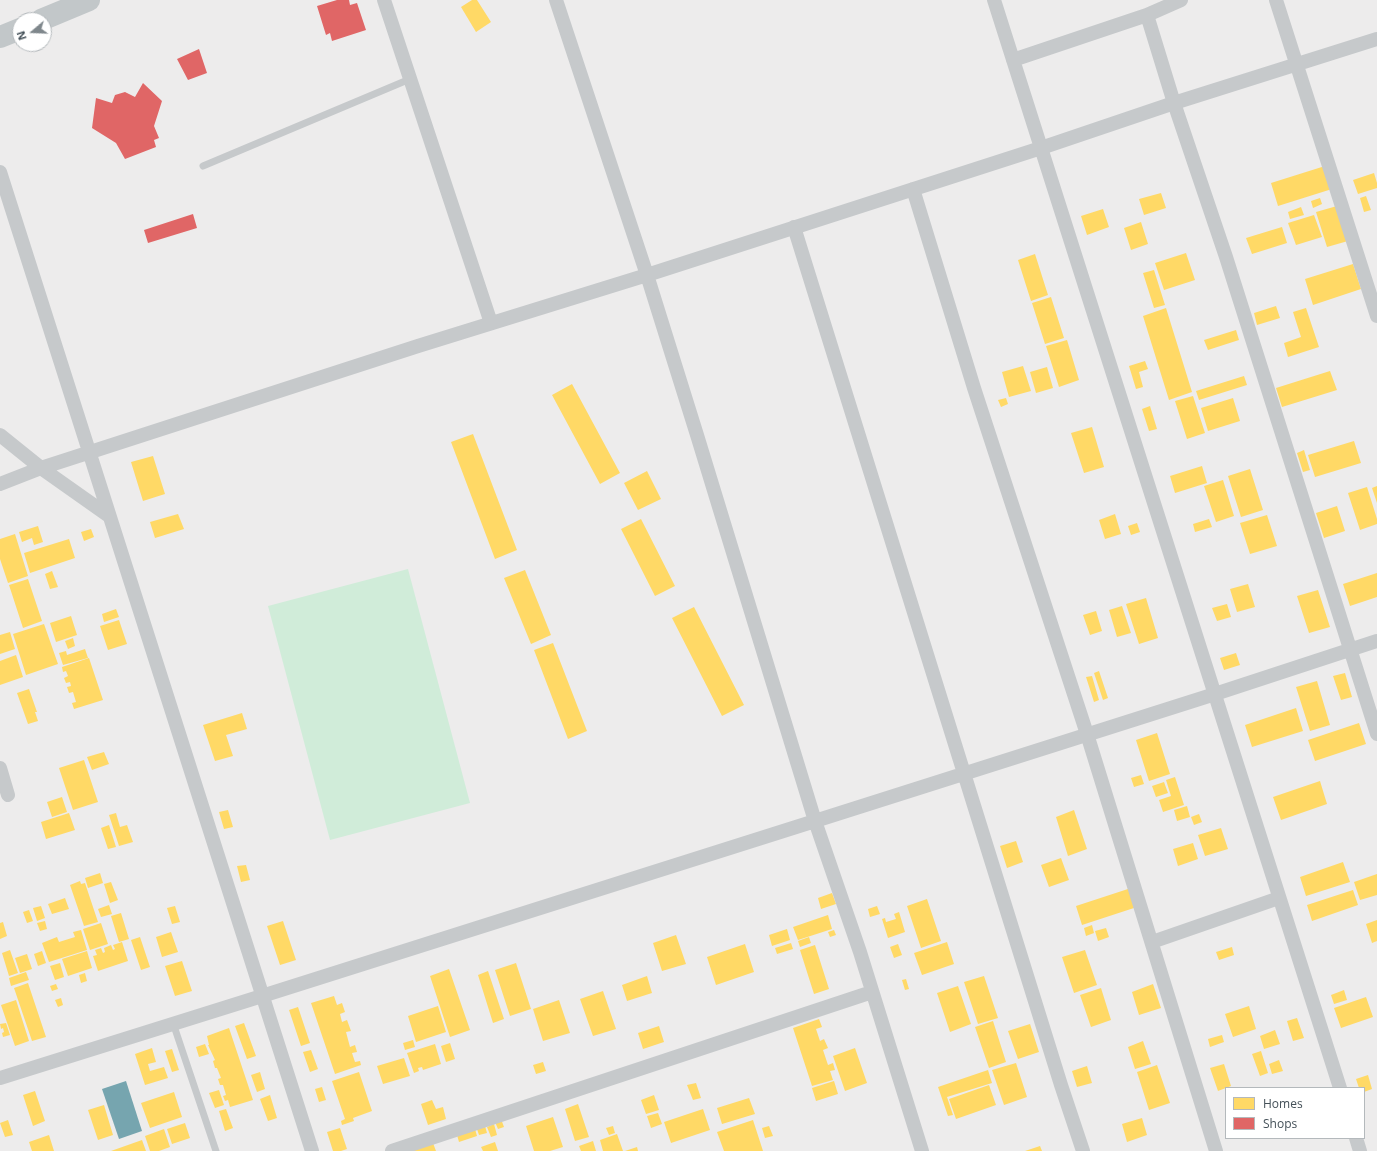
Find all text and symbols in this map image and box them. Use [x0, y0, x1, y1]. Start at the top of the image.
north arrow [12, 12, 52, 52]
text: N [13, 29, 30, 42]
legend [1225, 1087, 1365, 1139]
text: Homes [1263, 1095, 1303, 1112]
text: Shops [1263, 1115, 1297, 1132]

